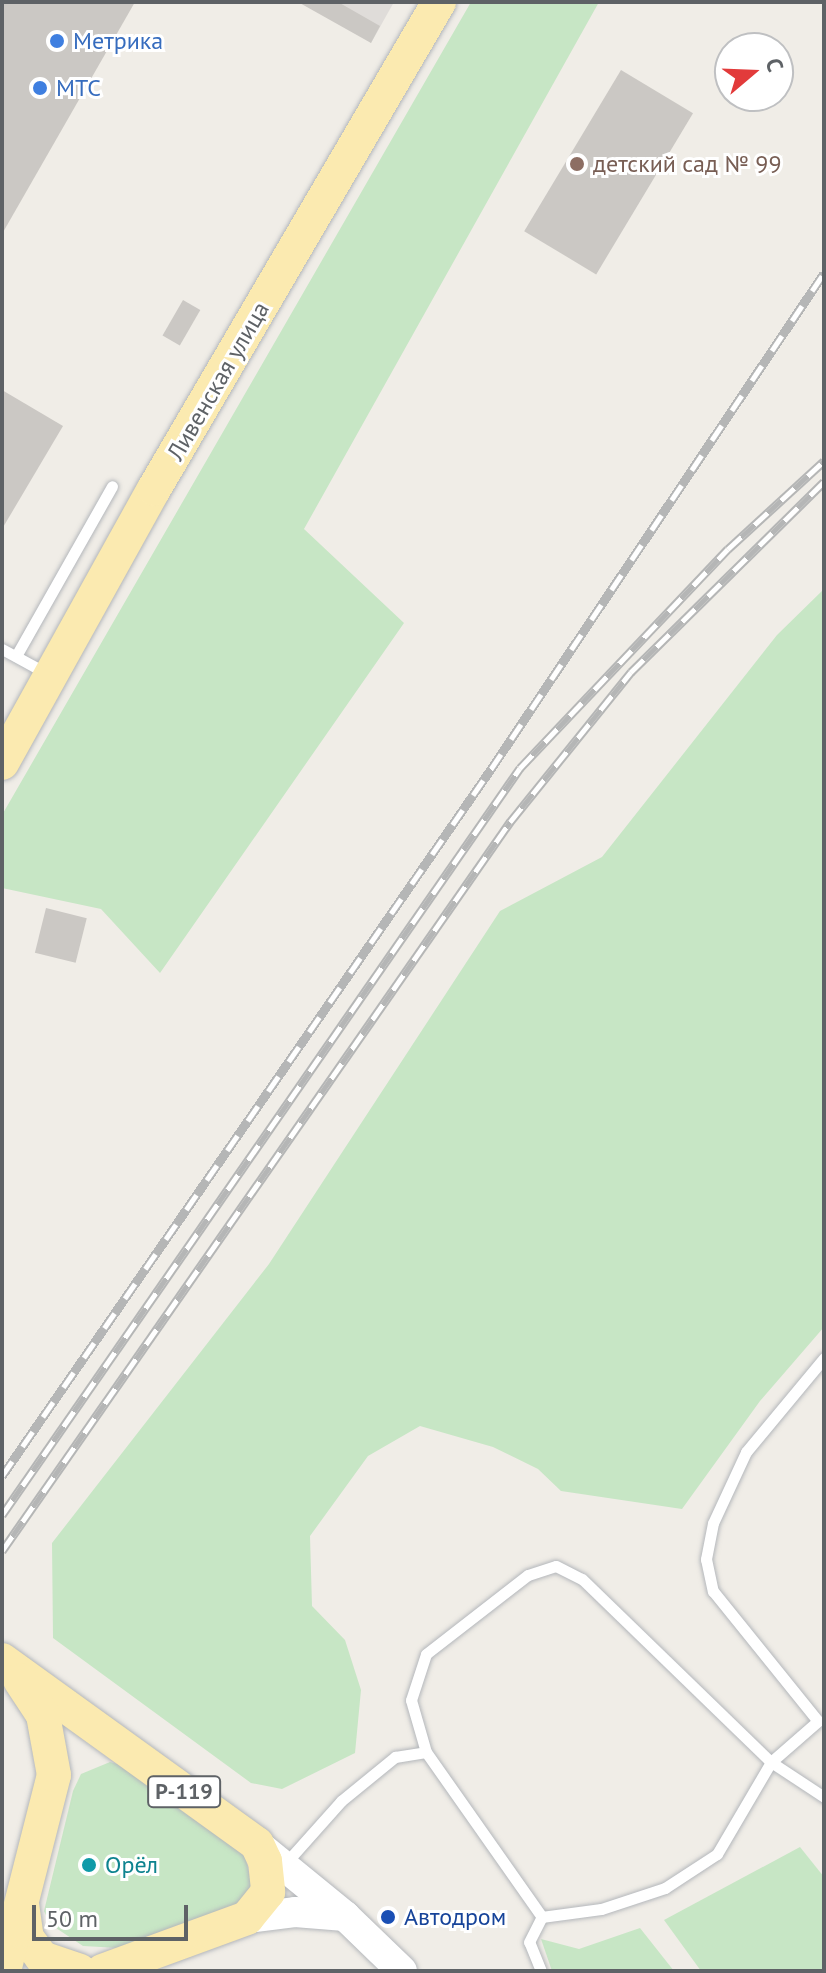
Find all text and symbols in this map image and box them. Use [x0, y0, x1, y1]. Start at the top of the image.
place label: Метрика [73, 27, 163, 55]
marker: Метрика [48, 32, 66, 50]
north arrow [714, 32, 794, 112]
text: С [760, 54, 790, 75]
place label: МТС [56, 74, 101, 102]
marker: МТС [31, 79, 49, 97]
place label: детский сад № 99 [593, 150, 781, 178]
marker: детский сад № 99 [568, 155, 586, 173]
street label: Ливенская улица [161, 297, 275, 465]
road number: Р-119 [146, 1774, 222, 1810]
place label: Орёл [105, 1851, 158, 1879]
marker: Орёл [80, 1856, 98, 1874]
scale bar [36, 1889, 192, 1939]
text: 50 m [46, 1903, 98, 1934]
place label: Автодром [404, 1903, 506, 1931]
marker: Автодром [379, 1908, 397, 1926]

